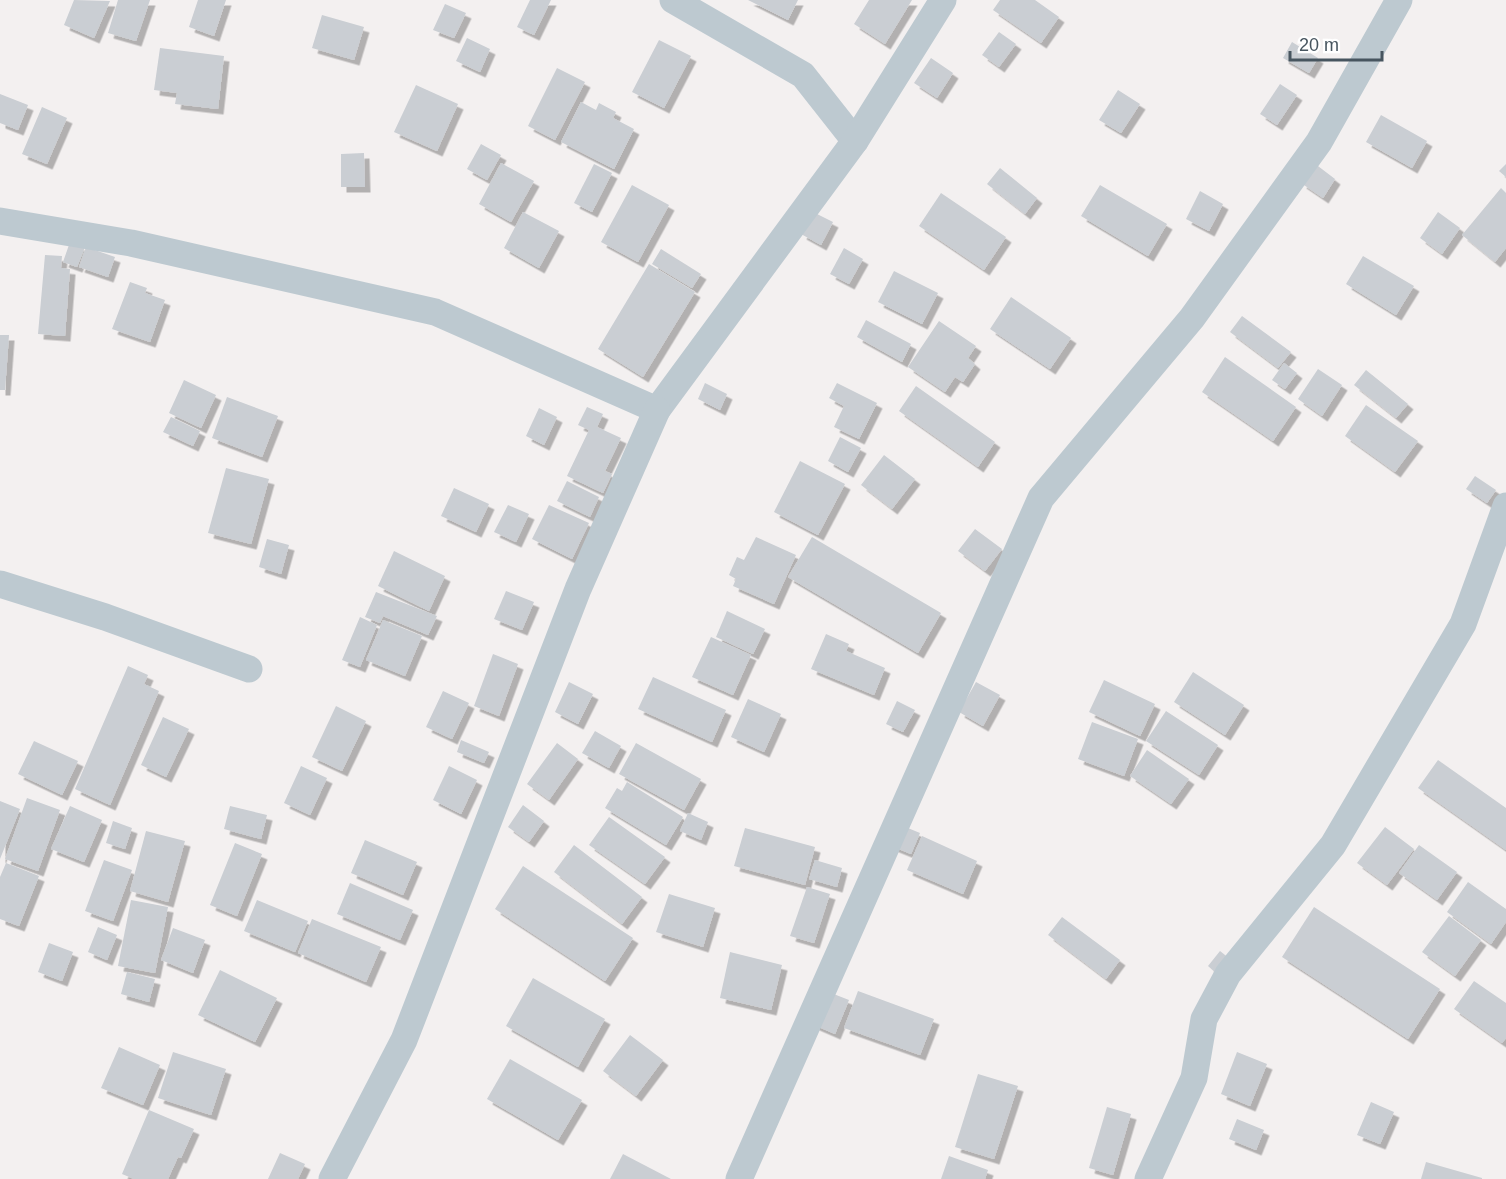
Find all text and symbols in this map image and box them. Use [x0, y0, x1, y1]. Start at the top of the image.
scale bar [1290, 24, 1382, 62]
text: 20 m [1299, 35, 1339, 55]

